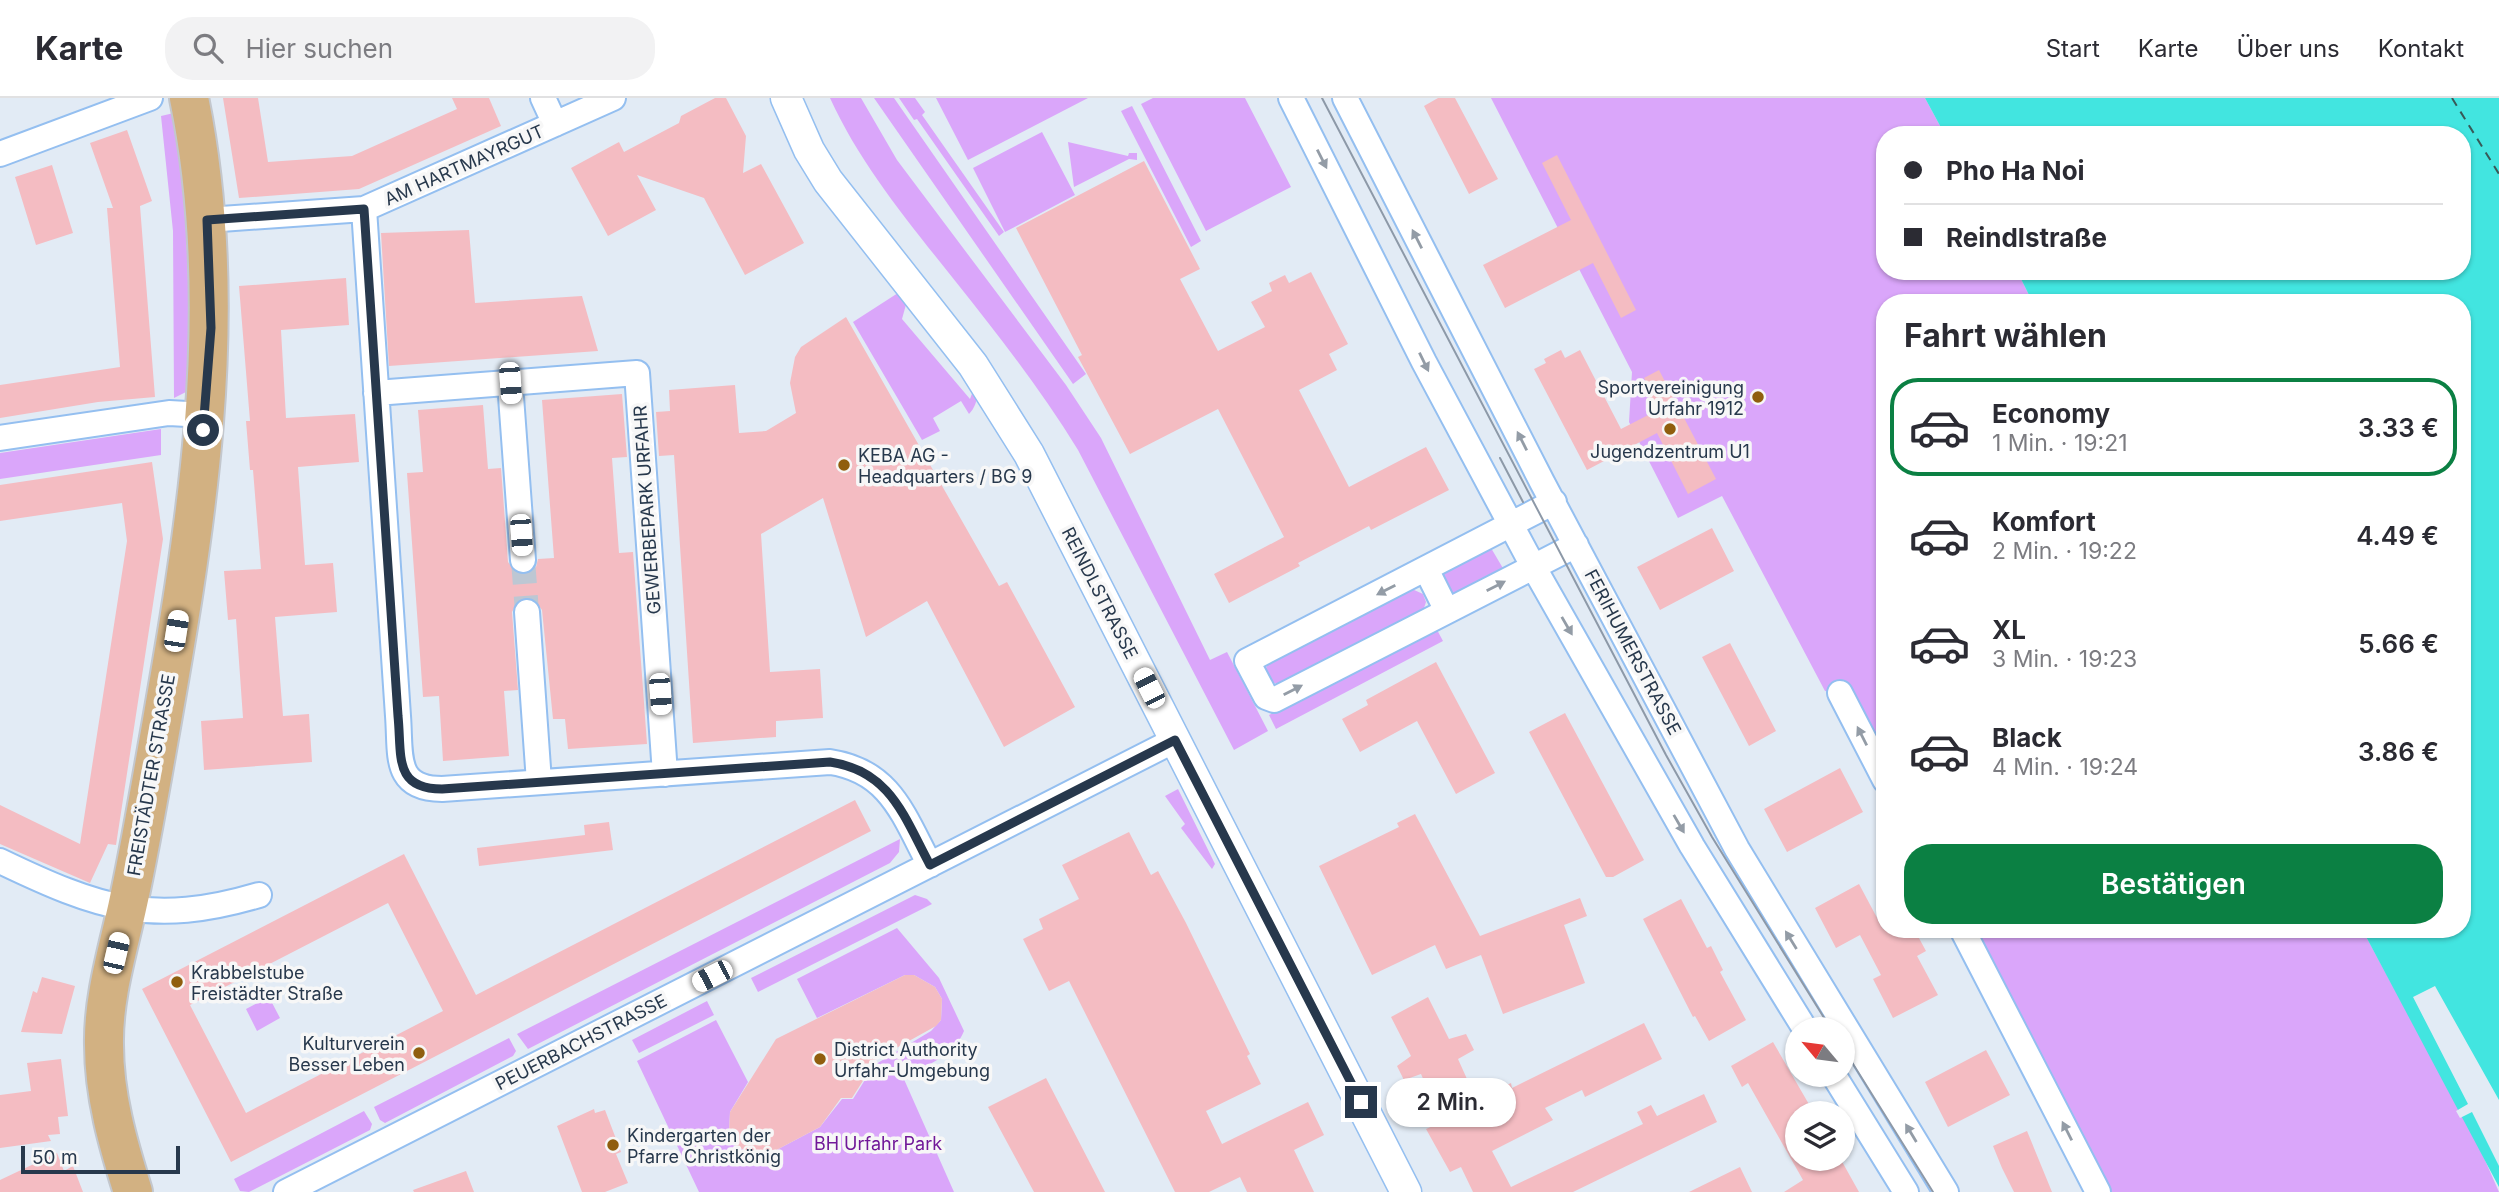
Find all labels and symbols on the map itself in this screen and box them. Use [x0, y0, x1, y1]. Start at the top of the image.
street label: AM HARTMAYRGUT [381, 120, 547, 210]
one-way arrow [1317, 149, 1328, 169]
one-way arrow [1412, 229, 1423, 249]
one-way arrow [1419, 352, 1430, 372]
car [499, 361, 522, 405]
place label: Sportvereinigung Urfahr 1912 [1597, 377, 1744, 419]
marker: Sportvereinigung Urfahr 1912 [1750, 389, 1766, 405]
street label: GEWERBEPARK URFAHR [629, 404, 665, 615]
route start [187, 414, 219, 446]
marker: Jugendzentrum U1 [1662, 421, 1678, 437]
one-way arrow [1516, 431, 1527, 451]
place label: Jugendzentrum U1 [1590, 441, 1750, 462]
place label: KEBA AG - Headquarters / BG 9 [858, 445, 1033, 487]
marker: KEBA AG - Headquarters / BG 9 [836, 457, 852, 473]
car [510, 513, 533, 557]
street label: REINDLSTRASSE [1058, 524, 1142, 662]
street label: FERIHUMERSTRASSE [1580, 566, 1686, 738]
one-way arrow [1486, 580, 1506, 591]
one-way arrow [1376, 584, 1395, 596]
car [163, 609, 190, 653]
one-way arrow [1561, 616, 1573, 635]
car [1131, 665, 1168, 711]
street label: FREISTÄDTER STRASSE [122, 672, 179, 878]
car [649, 672, 672, 716]
one-way arrow [1283, 684, 1303, 695]
one-way arrow [1857, 726, 1868, 746]
one-way arrow [1673, 814, 1685, 833]
car [102, 930, 131, 976]
one-way arrow [1785, 931, 1798, 950]
car [689, 957, 736, 995]
place label: Krabbelstube Freistädter Straße [191, 962, 343, 1004]
marker: Krabbelstube Freistädter Straße [169, 974, 185, 990]
street label: PEUERBACHSTRASSE [492, 990, 670, 1094]
north arrow [1785, 1017, 1855, 1087]
place label: Kulturverein Besser Leben [289, 1033, 405, 1075]
place label: District Authority Urfahr-Umgebung [834, 1039, 990, 1081]
marker: Kulturverein Besser Leben [411, 1045, 427, 1061]
marker: District Authority Urfahr-Umgebung [812, 1051, 828, 1067]
callout: 2 Min. [1386, 1077, 1515, 1126]
route end [1345, 1086, 1377, 1118]
one-way arrow [2061, 1122, 2073, 1141]
one-way arrow [1905, 1124, 1918, 1143]
place label: Kindergarten der Pfarre Christkönig [627, 1125, 781, 1167]
park label: BH Urfahr Park [814, 1133, 942, 1154]
marker: Kindergarten der Pfarre Christkönig [605, 1137, 621, 1153]
scale bar [21, 1143, 180, 1175]

